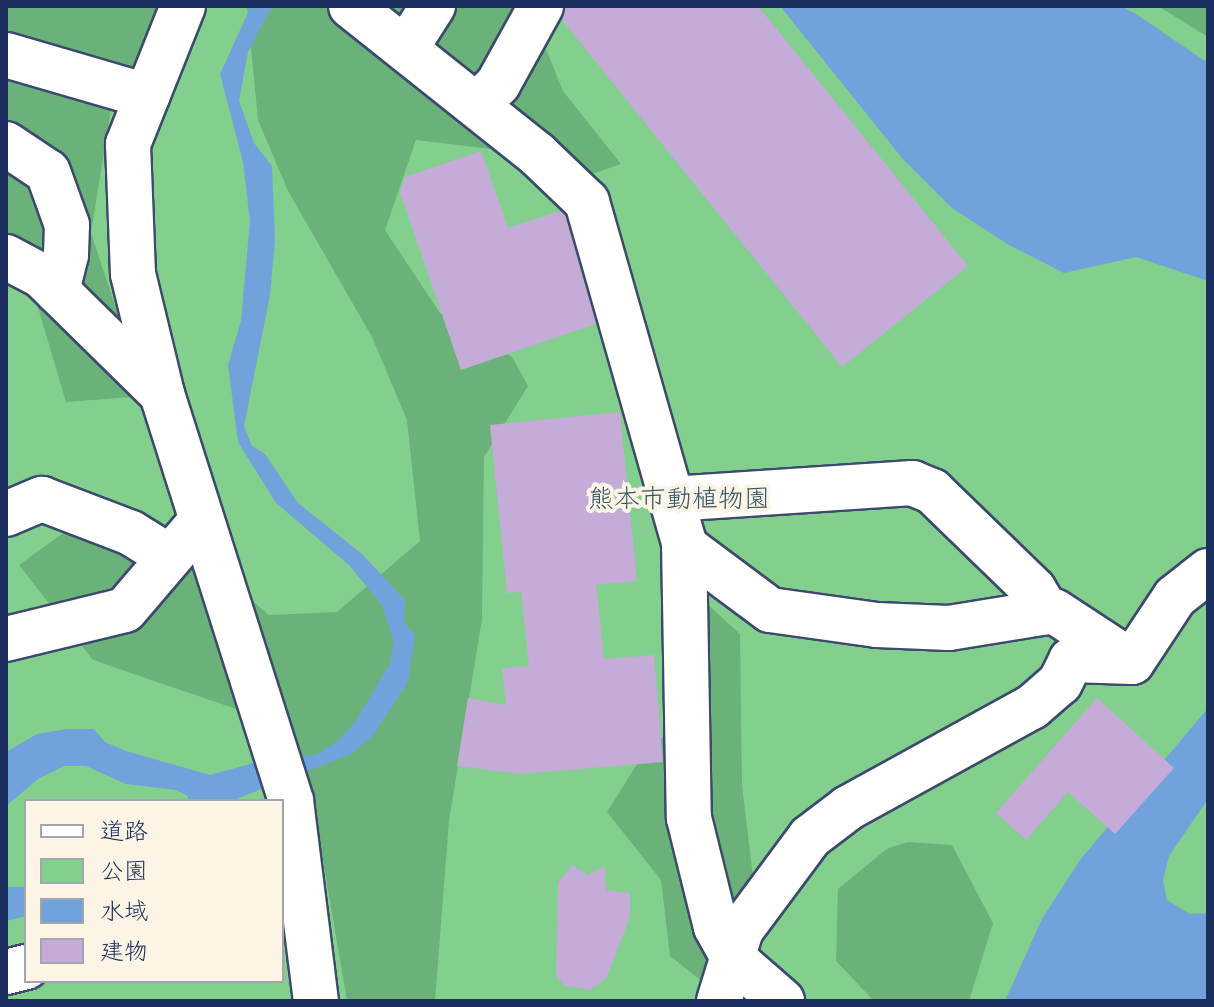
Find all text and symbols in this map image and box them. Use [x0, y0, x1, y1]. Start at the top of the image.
park label: 熊本市動植物園 [588, 486, 770, 518]
legend [24, 799, 284, 983]
text: 道路 [100, 817, 148, 851]
text: 公園 [100, 857, 148, 891]
text: 水域 [100, 897, 148, 931]
text: 建物 [100, 937, 148, 971]

